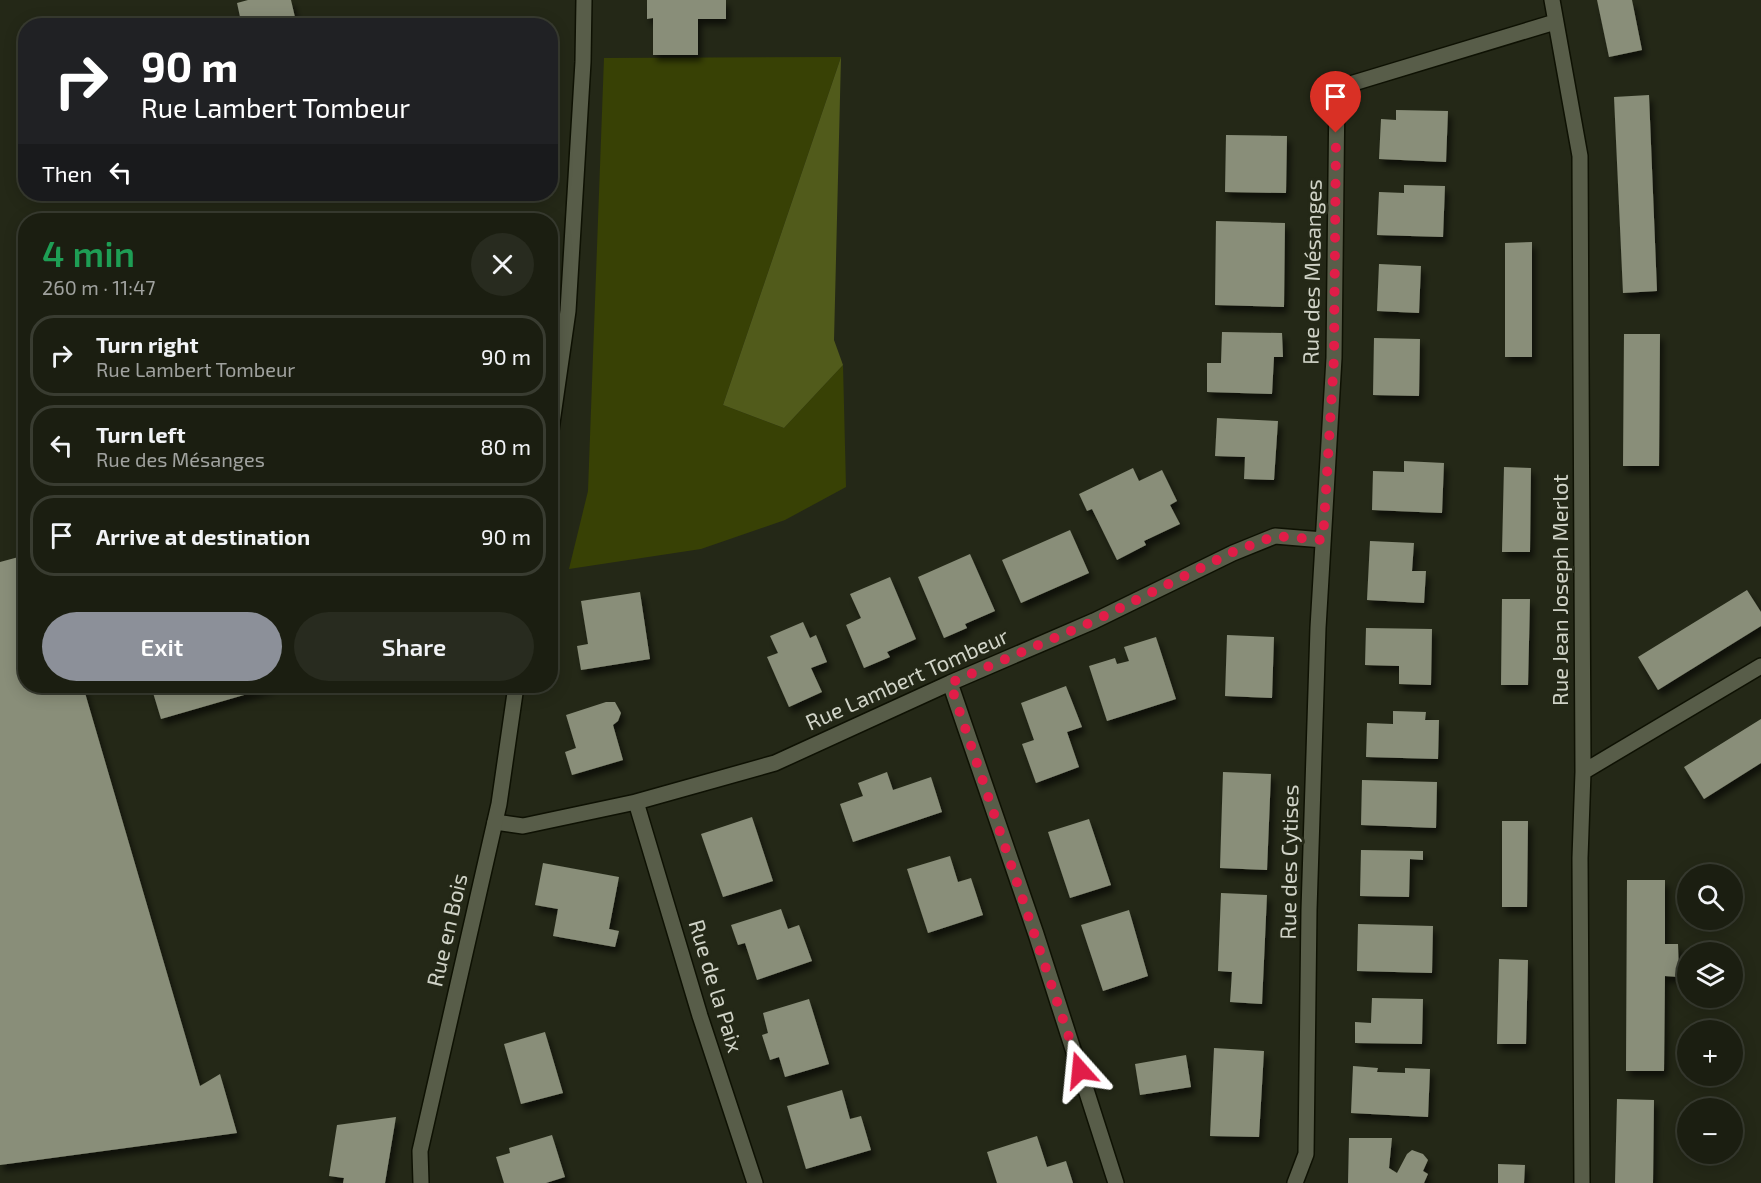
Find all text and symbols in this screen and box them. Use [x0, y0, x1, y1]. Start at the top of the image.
text: 90 m [141, 40, 238, 90]
icon: right [42, 42, 120, 120]
pin [1310, 71, 1361, 133]
icon: arrive [1319, 80, 1352, 113]
text: Rue Lambert Tombeur [141, 91, 410, 123]
icon: left [104, 156, 137, 189]
text: Then [42, 160, 92, 186]
street label: Rue des Mésanges [1296, 179, 1326, 365]
text: 4 min [42, 231, 135, 274]
button: close [471, 233, 534, 296]
text: 260 m · 11:47 [42, 275, 156, 299]
text: Turn right [96, 331, 198, 357]
icon: right [45, 339, 78, 372]
text: 90 m [481, 343, 531, 369]
text: Rue Lambert Tombeur [96, 357, 295, 381]
text: Turn left [96, 421, 185, 447]
icon: left [45, 429, 78, 462]
text: 80 m [480, 433, 531, 459]
text: Rue des Mésanges [96, 447, 265, 471]
street label: Rue Jean Joseph Merlot [1546, 474, 1572, 706]
icon: arrive [45, 519, 78, 552]
text: Arrive at destination [96, 523, 310, 549]
text: 90 m [481, 523, 531, 549]
button: Exit [42, 612, 282, 681]
button: Share [294, 612, 534, 681]
street label: Rue Lambert Tombeur [801, 622, 1012, 735]
street label: Rue des Cytises [1274, 784, 1302, 940]
map controls [1677, 864, 1743, 1164]
button: search [1677, 864, 1743, 930]
street label: Rue en Bois [420, 871, 472, 989]
street label: Rue de la Paix [684, 916, 750, 1056]
button: layers [1677, 942, 1743, 1008]
button: + [1677, 1020, 1743, 1086]
position arrow [1048, 1038, 1112, 1102]
button: − [1677, 1098, 1743, 1164]

